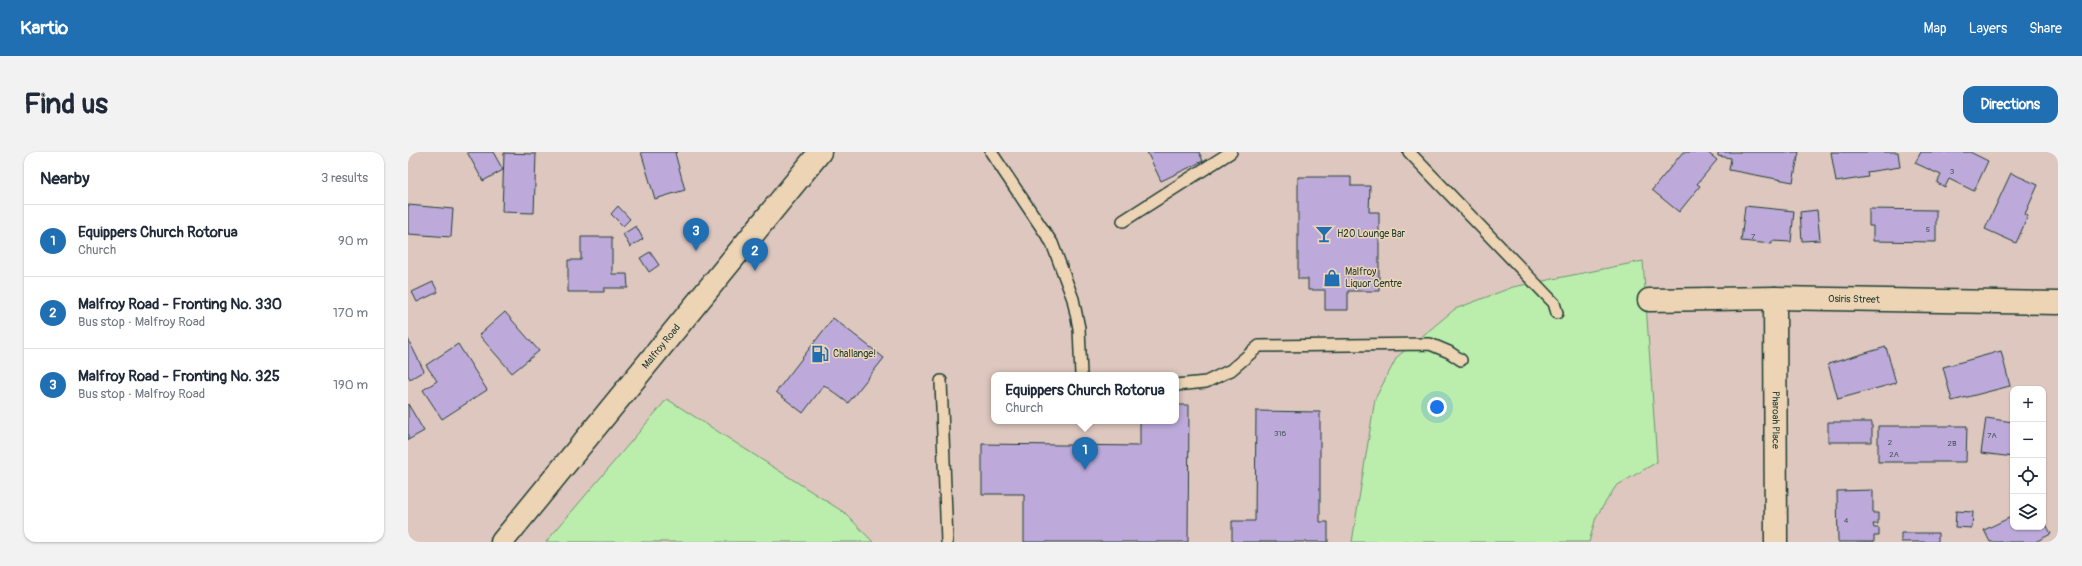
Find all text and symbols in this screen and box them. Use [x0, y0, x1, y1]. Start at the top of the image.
text: Kartio [20, 16, 68, 40]
text: Map [1924, 20, 1947, 37]
text: Layers [1969, 20, 2007, 37]
text: Share [2029, 20, 2062, 37]
button: Directions [1963, 86, 2058, 123]
text: Find us [24, 87, 108, 122]
house number: 3 [1950, 167, 1955, 176]
text: Nearby [40, 168, 89, 189]
text: 3 results [321, 170, 368, 186]
pin: 3 [683, 218, 709, 251]
text: Equippers Church Rotorua [78, 223, 238, 242]
bar icon: H2O Lounge Bar [1314, 224, 1334, 244]
house number: 5 [1926, 225, 1930, 234]
place label: H2O Lounge Bar [1337, 228, 1406, 240]
house number: 7 [1751, 232, 1756, 241]
text: 1 [50, 233, 56, 249]
text: 90 m [338, 233, 368, 249]
pin: 2 [742, 238, 768, 271]
text: Church [78, 242, 116, 258]
place label: Malfroy Liquor Centre [1345, 266, 1402, 290]
shop icon: Malfroy Liquor Centre [1322, 268, 1342, 288]
street label: Osiris Street [1828, 293, 1881, 306]
text: Malfroy Road - Fronting No. 330 [78, 295, 282, 314]
text: 2 [49, 305, 57, 321]
text: 170 m [333, 305, 368, 321]
text: Bus stop · Malfroy Road [78, 314, 205, 330]
street label: Malfroy Road [639, 322, 683, 372]
fuel station icon: Challange! [810, 344, 830, 364]
place label: Challange! [833, 348, 876, 360]
text: Malfroy Road - Fronting No. 325 [78, 367, 280, 386]
popup [991, 372, 1179, 424]
text: 3 [49, 377, 57, 393]
text: 190 m [333, 377, 368, 393]
text: Equippers Church Rotorua [1005, 381, 1165, 400]
text: Bus stop · Malfroy Road [78, 386, 205, 402]
map controls [2010, 386, 2046, 530]
button: + [2010, 386, 2046, 422]
street label: Pharoah Place [1769, 391, 1782, 449]
your location [1427, 397, 1447, 417]
text: Church [1005, 400, 1043, 416]
button: − [2010, 422, 2046, 458]
house number: 316 [1274, 429, 1286, 438]
house number: 7A [1987, 431, 1997, 440]
pin: 1 [1072, 437, 1098, 470]
house number: 2 [1888, 438, 1893, 447]
house number: 2B [1948, 439, 1957, 448]
house number: 2A [1889, 450, 1899, 459]
button: locate [2010, 458, 2046, 494]
button: layers [2010, 494, 2046, 530]
house number: 4 [1844, 516, 1849, 525]

